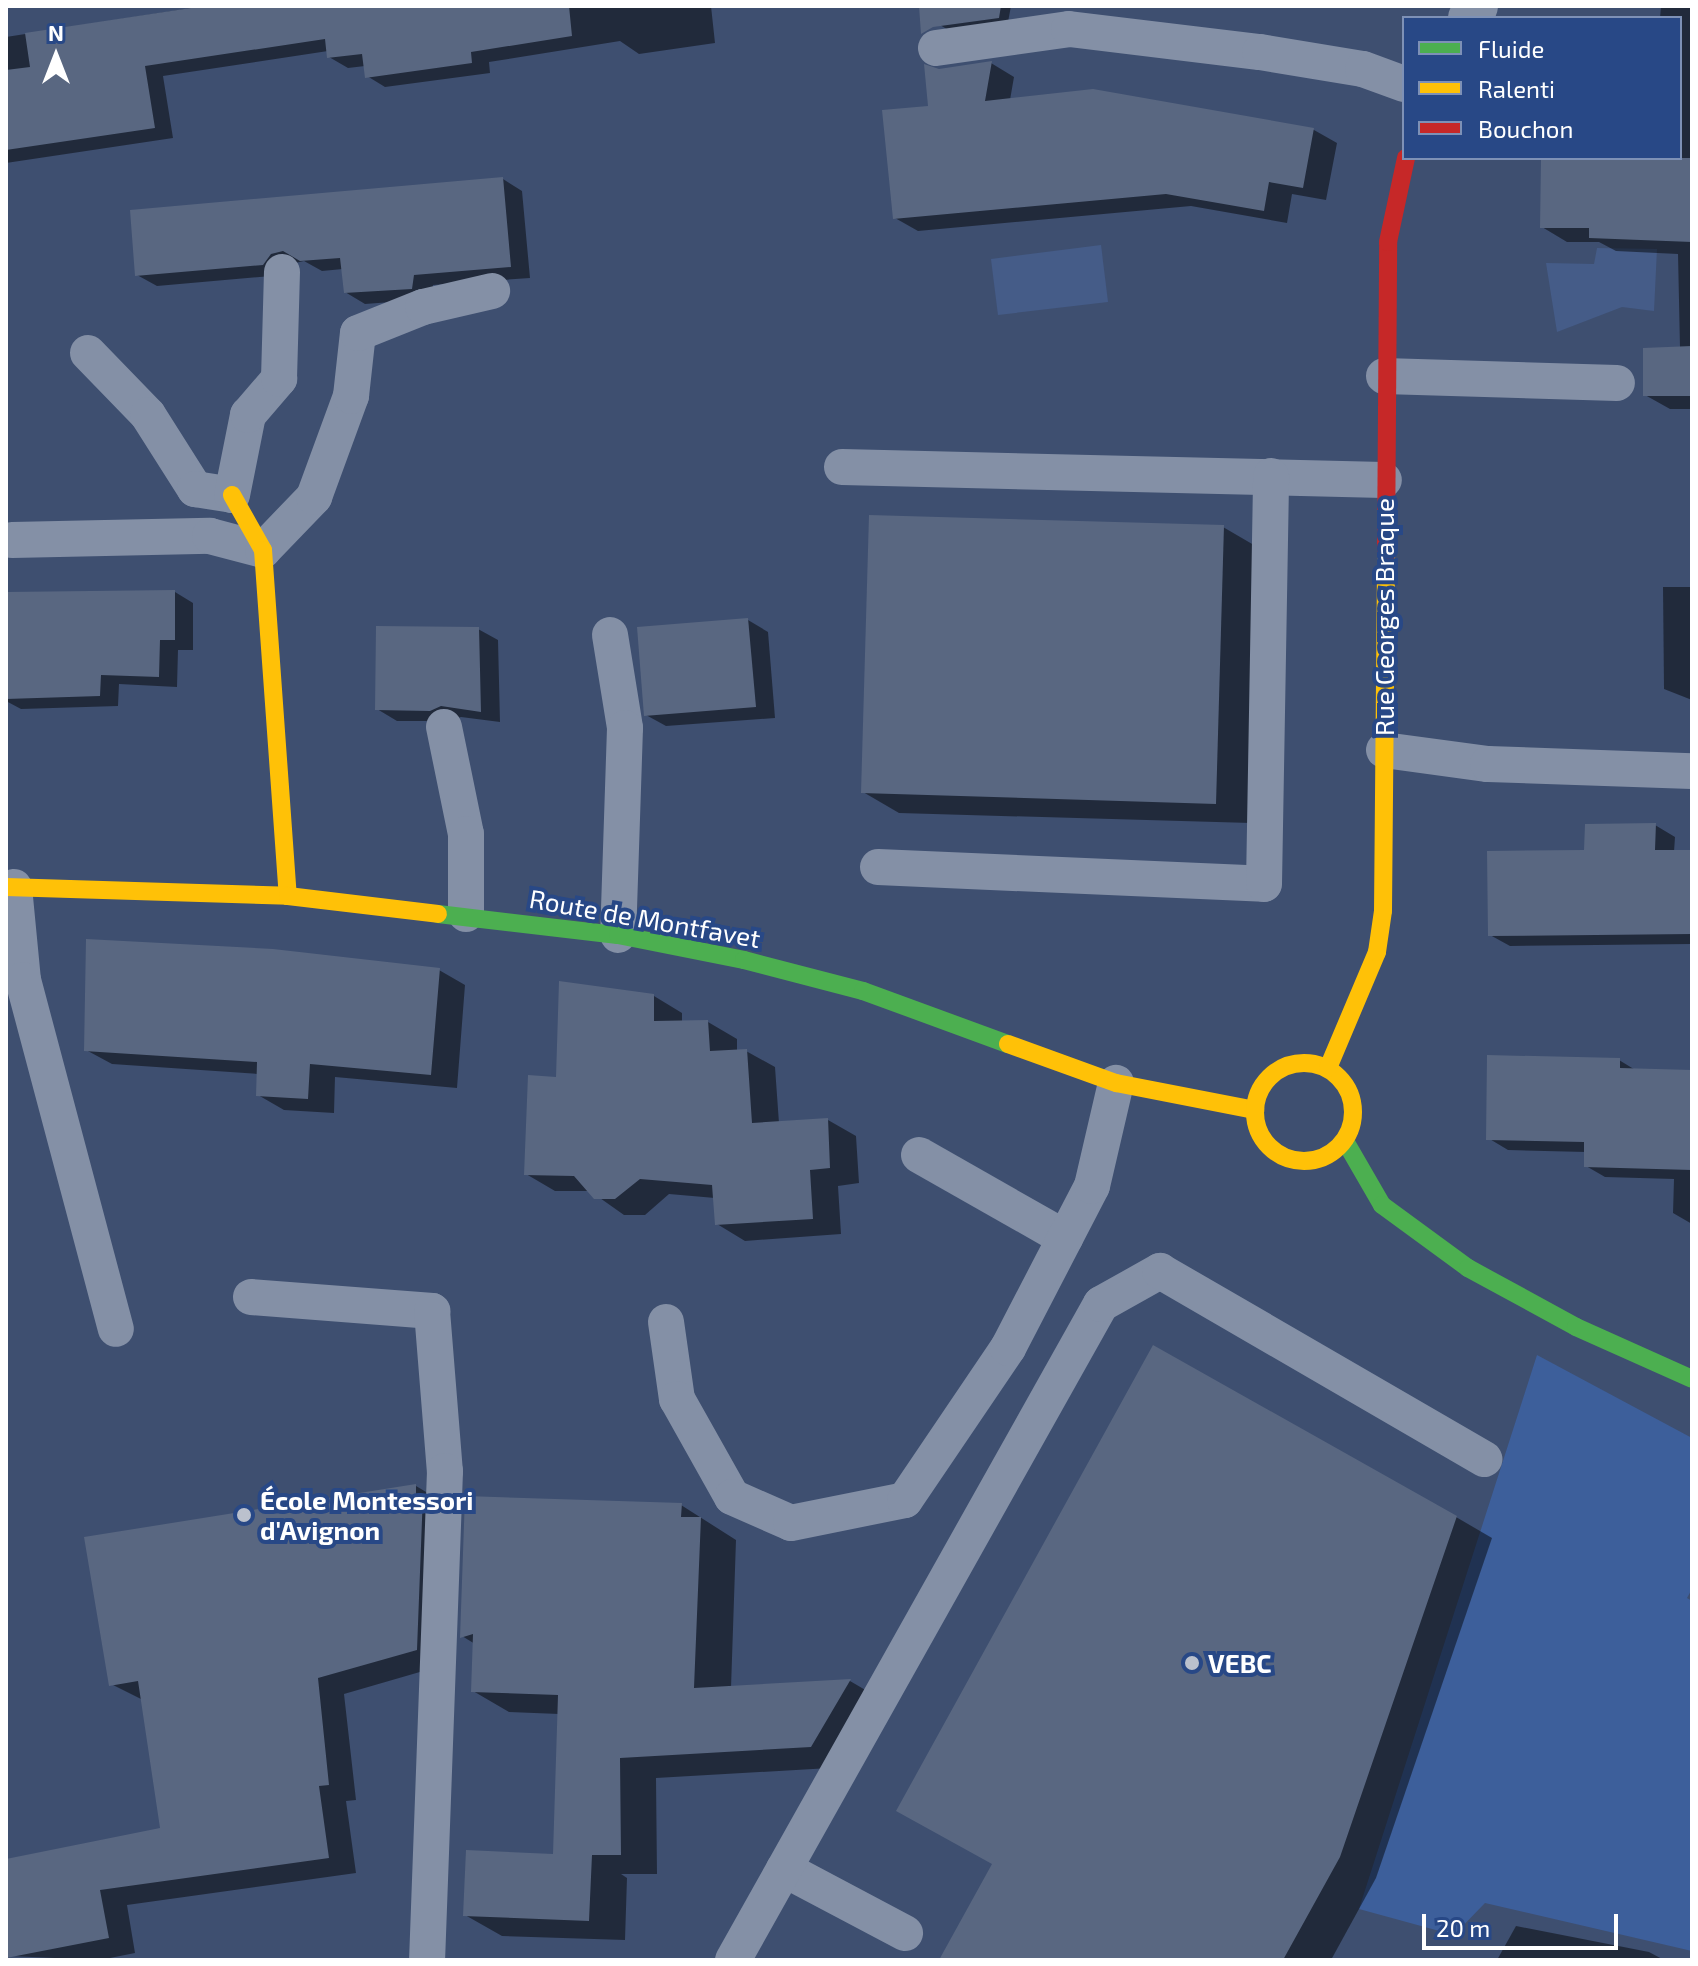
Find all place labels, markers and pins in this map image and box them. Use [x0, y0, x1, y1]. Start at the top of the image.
place label: École Montessori d'Avignon [260, 1484, 473, 1546]
marker: École Montessori d'Avignon [235, 1506, 253, 1524]
place label: VEBC [1208, 1647, 1272, 1679]
marker: VEBC [1183, 1654, 1201, 1672]

